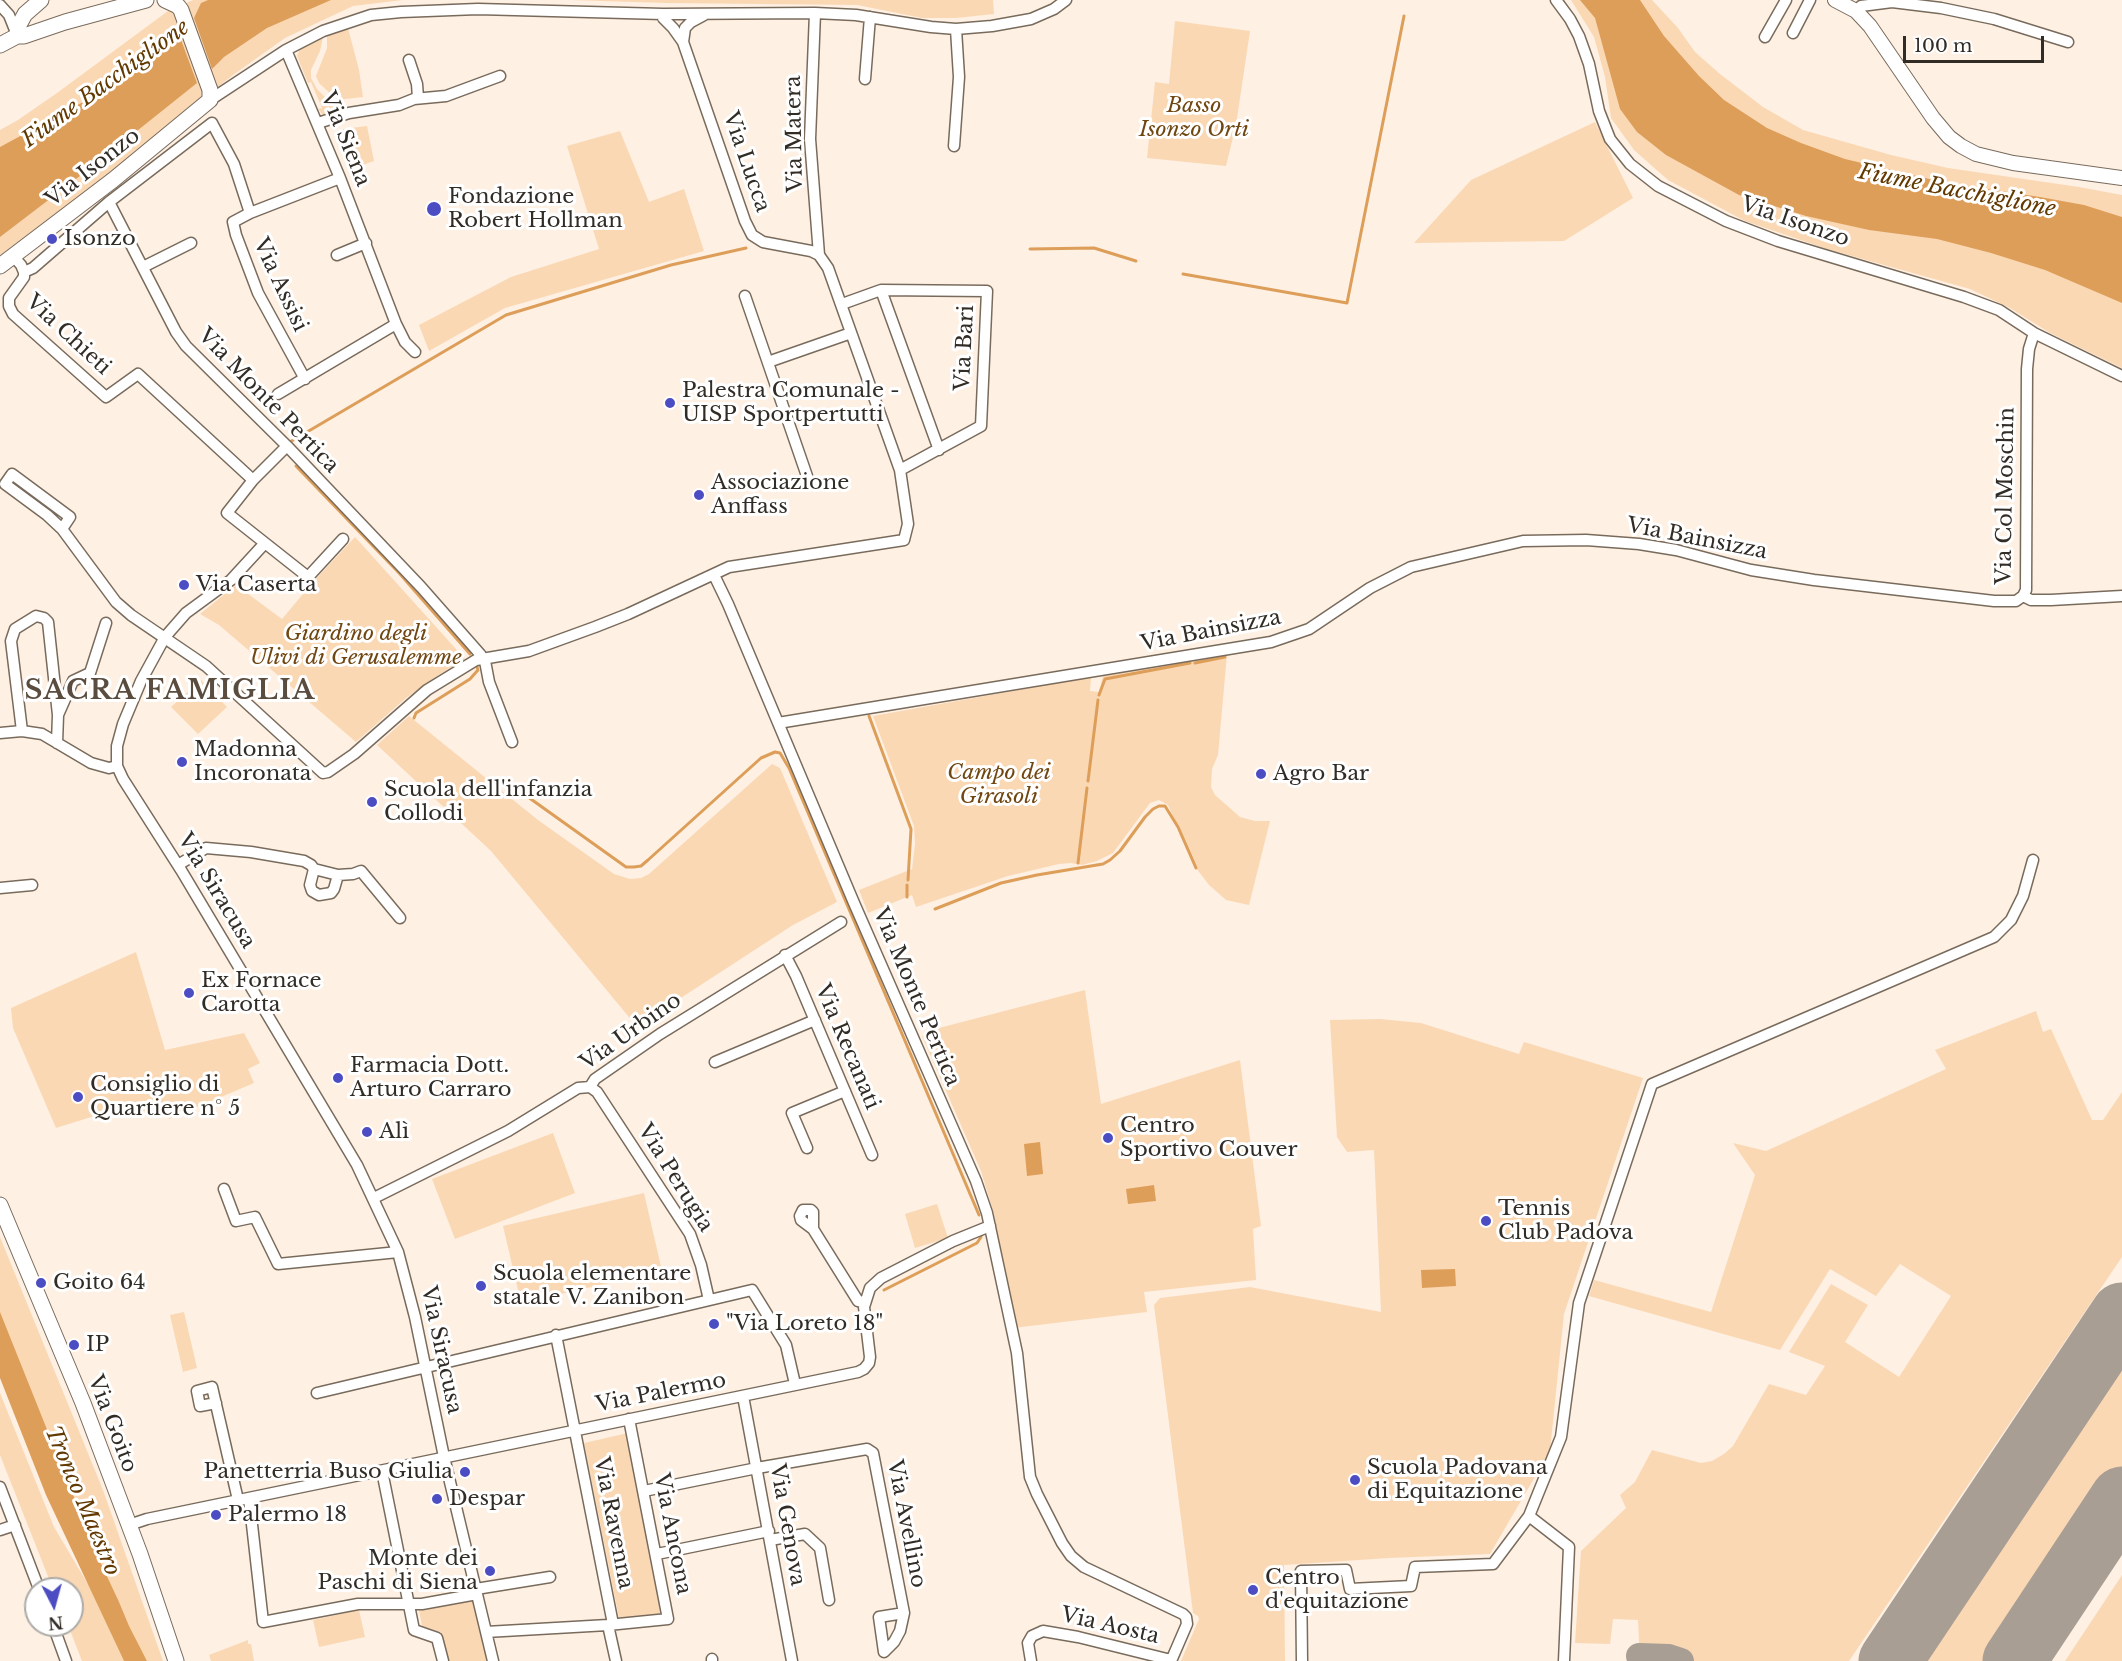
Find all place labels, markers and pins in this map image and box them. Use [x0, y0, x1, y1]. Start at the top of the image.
place label: Fondazione Robert Hollman [448, 184, 623, 234]
marker: Fondazione Robert Hollman [425, 200, 443, 218]
place label: Isonzo [64, 226, 136, 252]
marker: Isonzo [45, 232, 59, 246]
place label: Palestra Comunale - UISP Sportpertutti [682, 378, 900, 428]
marker: Palestra Comunale - UISP Sportpertutti [663, 396, 677, 410]
place label: Associazione Anffass [711, 470, 849, 520]
marker: Associazione Anffass [692, 488, 706, 502]
place label: Via Caserta [196, 572, 317, 598]
marker: Via Caserta [177, 578, 191, 592]
place label: Madonna Incoronata [194, 737, 311, 787]
marker: Madonna Incoronata [175, 755, 189, 769]
place label: Agro Bar [1273, 761, 1369, 787]
marker: Agro Bar [1254, 767, 1268, 781]
place label: Scuola dell'infanzia Collodi [384, 777, 592, 827]
marker: Scuola dell'infanzia Collodi [365, 795, 379, 809]
place label: Ex Fornace Carotta [201, 968, 321, 1018]
marker: Ex Fornace Carotta [182, 986, 196, 1000]
place label: Farmacia Dott. Arturo Carraro [350, 1053, 511, 1103]
marker: Farmacia Dott. Arturo Carraro [331, 1071, 345, 1085]
place label: Consiglio di Quartiere n° 5 [90, 1072, 240, 1122]
marker: Consiglio di Quartiere n° 5 [71, 1090, 85, 1104]
place label: Centro Sportivo Couver [1120, 1113, 1298, 1163]
place label: Alì [379, 1119, 409, 1145]
marker: Alì [360, 1125, 374, 1139]
marker: Centro Sportivo Couver [1101, 1131, 1115, 1145]
place label: Tennis Club Padova [1498, 1196, 1633, 1246]
marker: Tennis Club Padova [1479, 1214, 1493, 1228]
place label: Scuola elementare statale V. Zanibon [493, 1261, 691, 1311]
place label: Goito 64 [53, 1270, 146, 1296]
marker: Goito 64 [34, 1276, 48, 1290]
marker: Scuola elementare statale V. Zanibon [474, 1279, 488, 1293]
place label: "Via Loreto 18" [726, 1311, 883, 1337]
marker: "Via Loreto 18" [707, 1317, 721, 1331]
place label: IP [86, 1332, 109, 1358]
marker: IP [67, 1338, 81, 1352]
place label: Scuola Padovana di Equitazione [1367, 1455, 1548, 1505]
place label: Panetterria Buso Giulia [203, 1459, 453, 1485]
marker: Panetterria Buso Giulia [458, 1465, 472, 1479]
marker: Scuola Padovana di Equitazione [1348, 1473, 1362, 1487]
place label: Despar [449, 1486, 525, 1512]
marker: Despar [430, 1492, 444, 1506]
place label: Palermo 18 [228, 1502, 347, 1528]
marker: Palermo 18 [209, 1508, 223, 1522]
place label: Monte dei Paschi di Siena [318, 1546, 478, 1596]
marker: Monte dei Paschi di Siena [483, 1564, 497, 1578]
place label: Centro d'equitazione [1265, 1565, 1409, 1615]
marker: Centro d'equitazione [1246, 1583, 1260, 1597]

